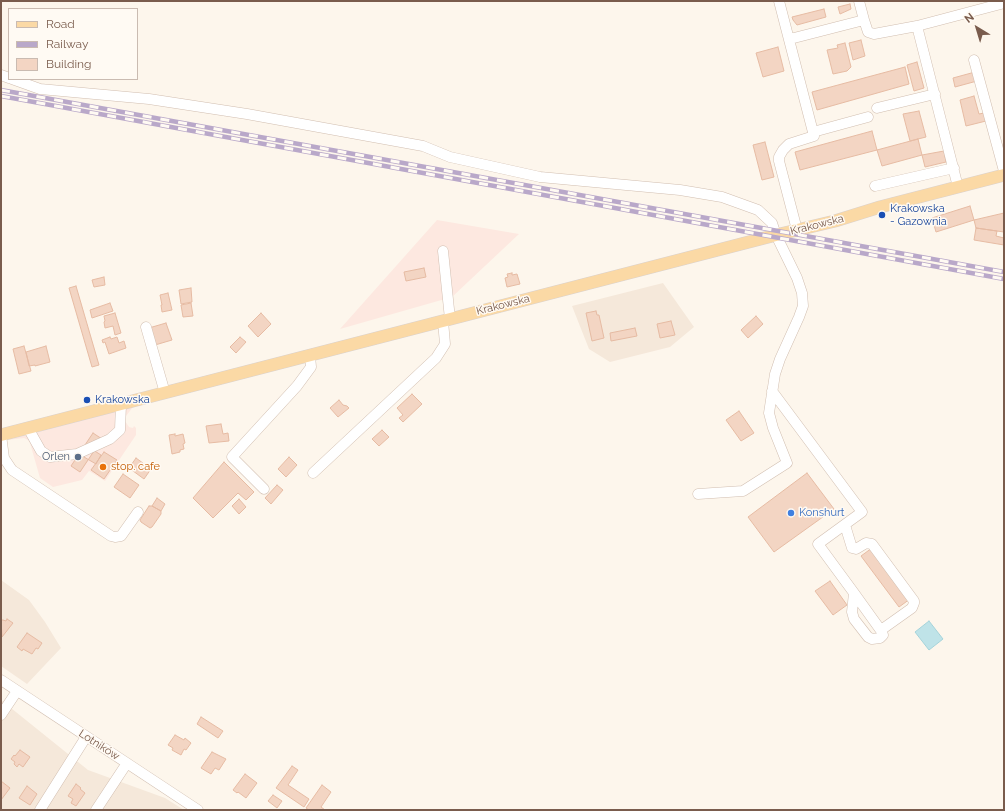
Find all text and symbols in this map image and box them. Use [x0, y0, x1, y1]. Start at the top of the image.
legend [8, 8, 138, 80]
north arrow [957, 8, 997, 48]
text: N [962, 10, 977, 26]
text: Road [46, 17, 75, 31]
text: Railway [46, 37, 88, 51]
text: Building [46, 57, 92, 71]
place label: Krakowska - Gazownia [890, 202, 947, 228]
marker: Krakowska - Gazownia [877, 210, 887, 220]
street label: Krakowska [789, 212, 845, 238]
street label: Krakowska [475, 292, 531, 318]
place label: Krakowska [95, 393, 150, 407]
marker: Krakowska [82, 395, 92, 405]
place label: Orlen [42, 450, 70, 464]
marker: Orlen [73, 452, 83, 462]
place label: stop. cafe [111, 460, 160, 474]
marker: stop. cafe [98, 462, 108, 472]
place label: Konshurt [799, 506, 844, 520]
marker: Konshurt [786, 508, 796, 518]
street label: Lotników [76, 727, 122, 763]

